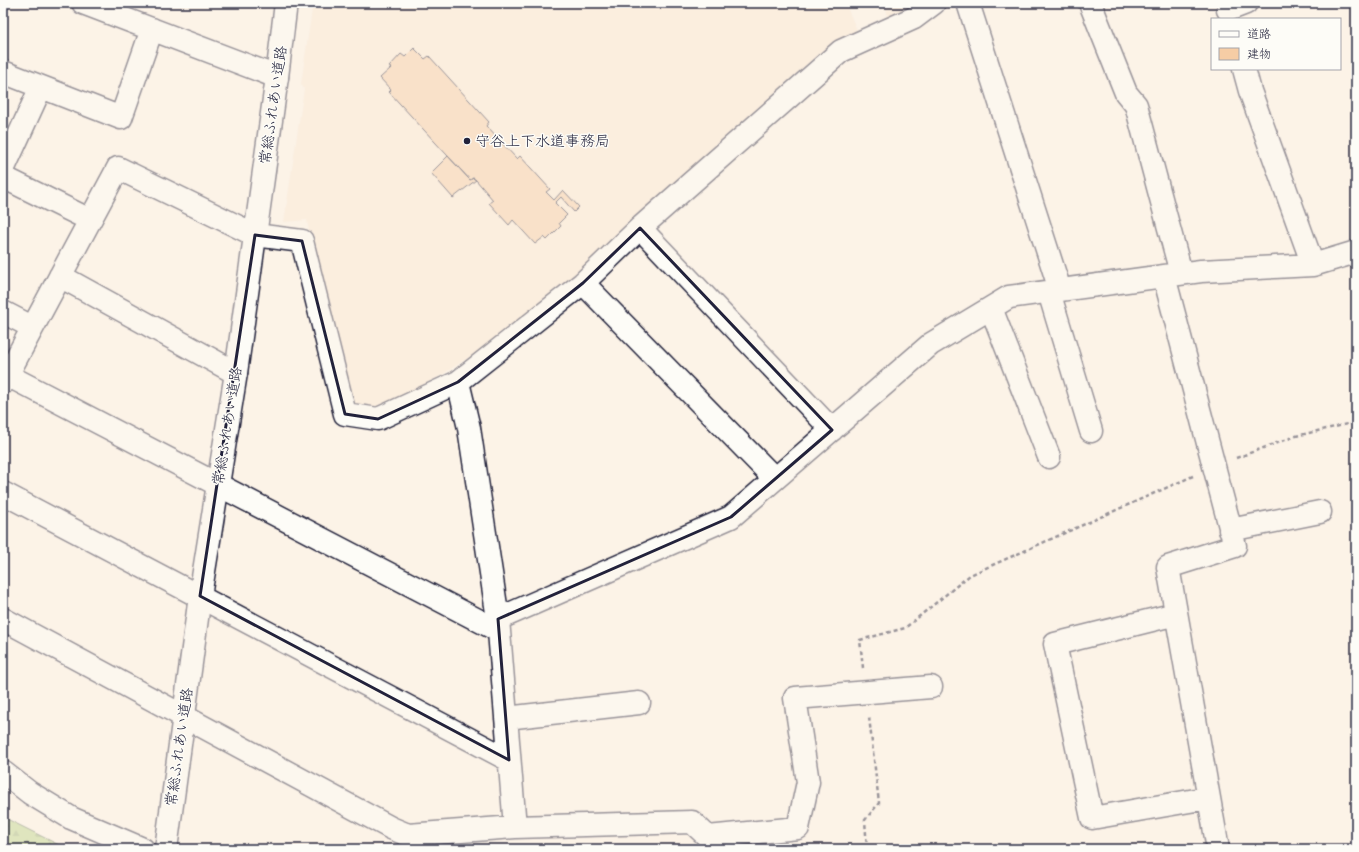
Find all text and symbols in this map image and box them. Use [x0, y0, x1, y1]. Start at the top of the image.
legend [1211, 18, 1341, 70]
text: 道路 [1247, 26, 1271, 43]
street label: 常総ふれあい道路 [255, 44, 292, 166]
text: 建物 [1247, 46, 1271, 63]
place label: 守谷上下水道事務局 [475, 131, 610, 152]
marker: 守谷上下水道事務局 [462, 136, 472, 146]
street label: 常総ふれあい道路 [208, 365, 247, 487]
street label: 常総ふれあい道路 [161, 686, 198, 808]

